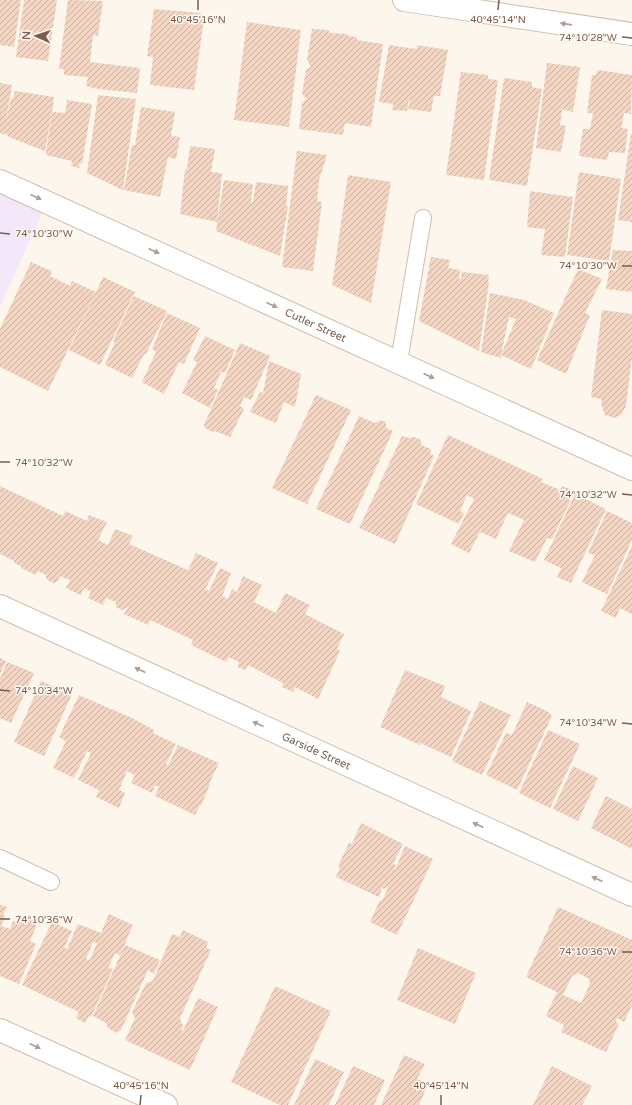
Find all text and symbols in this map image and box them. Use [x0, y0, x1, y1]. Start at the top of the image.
text: 40°45'16"N [170, 14, 226, 26]
text: 40°45'14"N [470, 14, 526, 26]
north arrow [16, 16, 56, 56]
one-way arrow [560, 21, 572, 27]
text: N [20, 31, 33, 40]
text: 74°10'28"W [559, 32, 617, 44]
one-way arrow [30, 194, 41, 200]
text: 74°10'30"W [15, 228, 73, 240]
one-way arrow [148, 248, 159, 254]
text: 74°10'30"W [559, 260, 617, 272]
one-way arrow [267, 302, 278, 308]
street label: Cutler Street [283, 306, 348, 345]
one-way arrow [423, 373, 434, 379]
text: 74°10'32"W [15, 457, 73, 469]
text: 74°10'32"W [559, 489, 617, 501]
one-way arrow [135, 667, 146, 673]
text: 74°10'34"W [15, 685, 73, 697]
text: 74°10'34"W [559, 717, 617, 729]
one-way arrow [253, 721, 264, 727]
street label: Garside Street [280, 730, 353, 773]
one-way arrow [473, 822, 484, 828]
one-way arrow [591, 876, 602, 882]
text: 74°10'36"W [15, 914, 73, 926]
text: 74°10'36"W [559, 946, 617, 958]
one-way arrow [30, 1043, 41, 1049]
text: 40°45'16"N [113, 1080, 169, 1092]
text: 40°45'14"N [413, 1080, 469, 1092]

